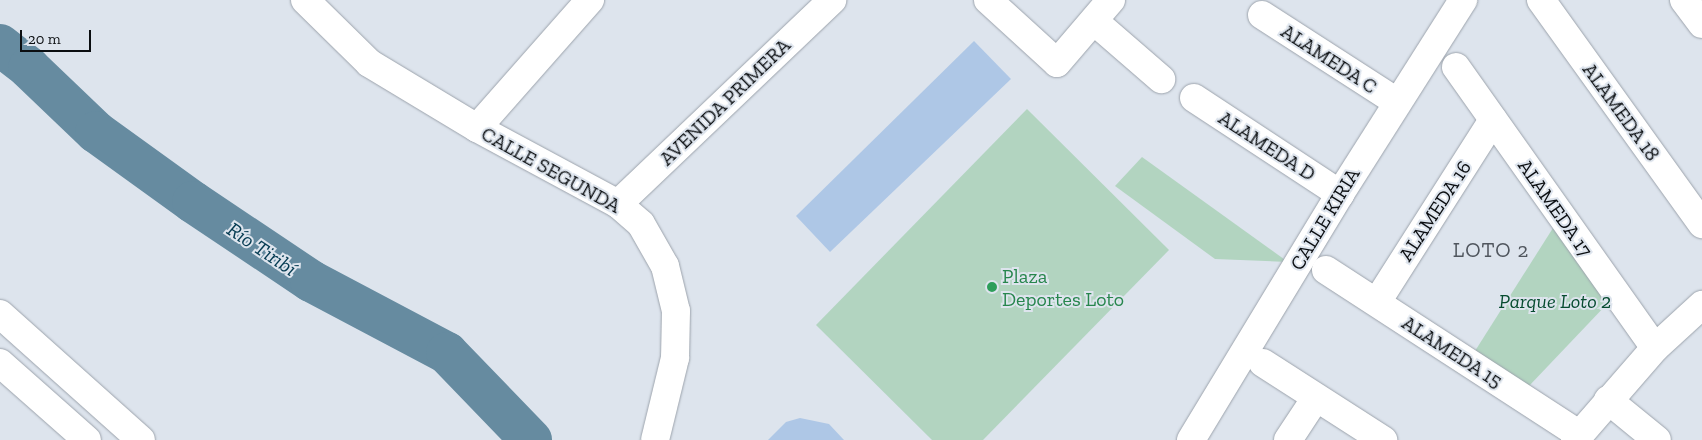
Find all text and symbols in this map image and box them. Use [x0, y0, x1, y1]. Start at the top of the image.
street label: ALAMEDA C [1276, 19, 1382, 99]
scale bar [22, 20, 94, 52]
text: 20 m [28, 30, 61, 48]
street label: AVENIDA PRIMERA [654, 33, 796, 171]
street label: ALAMEDA 18 [1577, 58, 1665, 166]
street label: ALAMEDA D [1214, 106, 1320, 186]
street label: CALLE SEGUNDA [477, 122, 625, 218]
street label: ALAMEDA 17 [1512, 154, 1598, 262]
street label: ALAMEDA 16 [1393, 156, 1477, 266]
street label: CALLE KIRIA [1285, 164, 1365, 274]
water label: Río Tiribí [222, 216, 302, 282]
district label: LOTO 2 [1452, 237, 1530, 263]
place label: Plaza Deportes Loto [1002, 264, 1124, 311]
marker: Plaza Deportes Loto [986, 281, 998, 293]
park label: Parque Loto 2 [1499, 289, 1611, 313]
street label: ALAMEDA 15 [1397, 311, 1507, 393]

